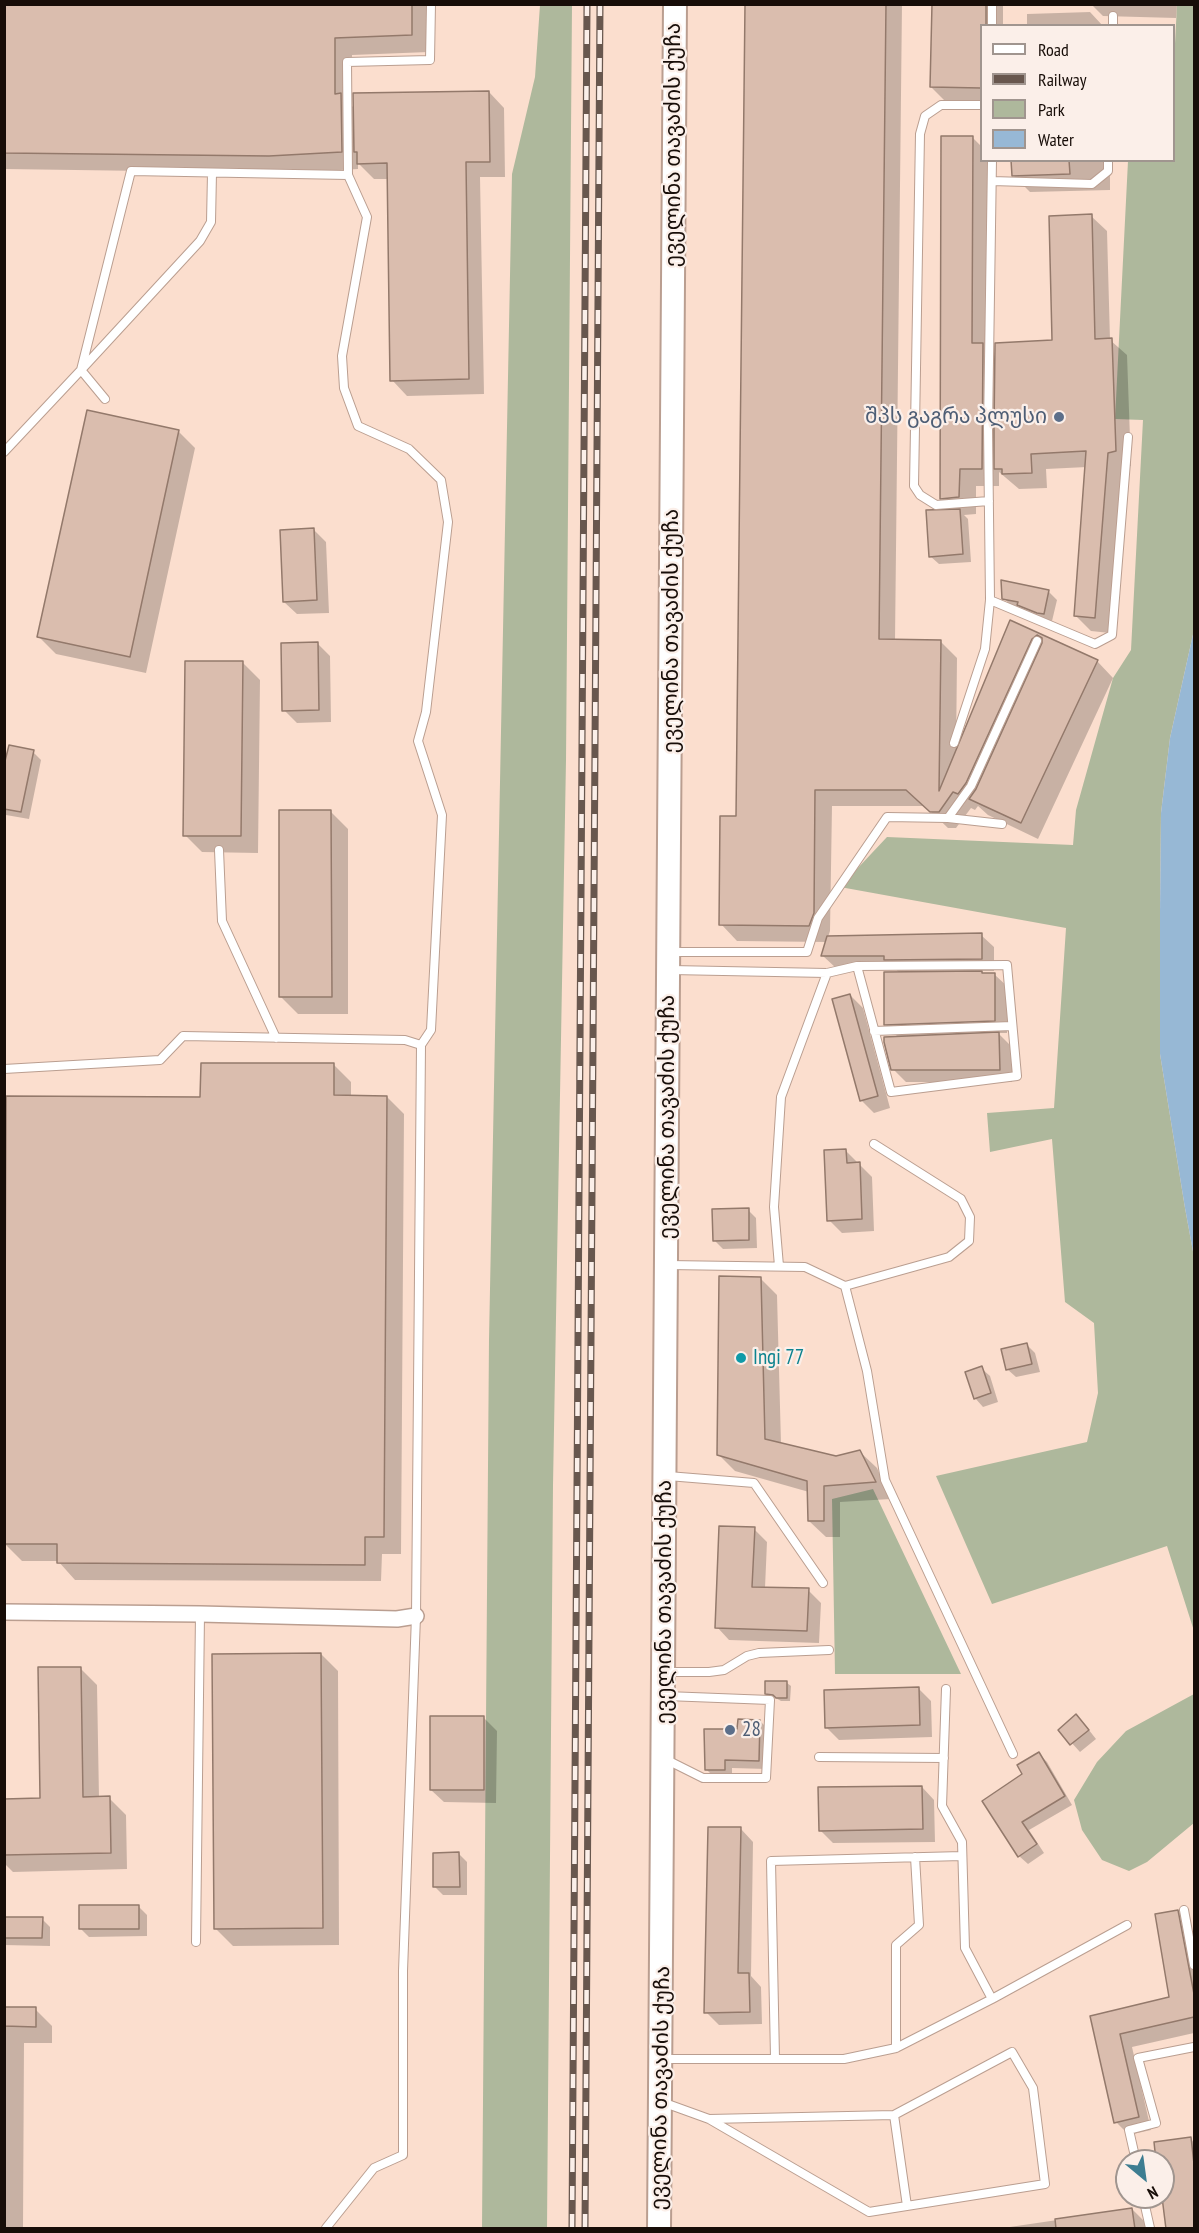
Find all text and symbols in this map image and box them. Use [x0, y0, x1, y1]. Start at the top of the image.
street label: ეველინა თავაძის ქუჩა [661, 23, 687, 267]
legend [980, 24, 1175, 162]
text: Road [1038, 38, 1069, 61]
text: Railway [1038, 68, 1087, 91]
text: Park [1038, 98, 1065, 121]
text: Water [1038, 128, 1074, 151]
place label: შპს გაგრა პლუსი [865, 404, 1047, 430]
marker: შპს გაგრა პლუსი [1052, 410, 1066, 424]
street label: ეველინა თავაძის ქუჩა [659, 509, 685, 753]
street label: ეველინა თავაძის ქუჩა [655, 995, 681, 1239]
place label: Ingi 77 [753, 1345, 804, 1371]
marker: Ingi 77 [734, 1351, 748, 1365]
street label: ეველინა თავაძის ქუჩა [652, 1480, 678, 1724]
place label: 28 [742, 1717, 761, 1743]
marker: 28 [723, 1723, 737, 1737]
street label: ეველინა თავაძის ქუჩა [646, 1966, 676, 2210]
north arrow [1115, 2149, 1175, 2209]
text: N [1144, 2182, 1161, 2204]

